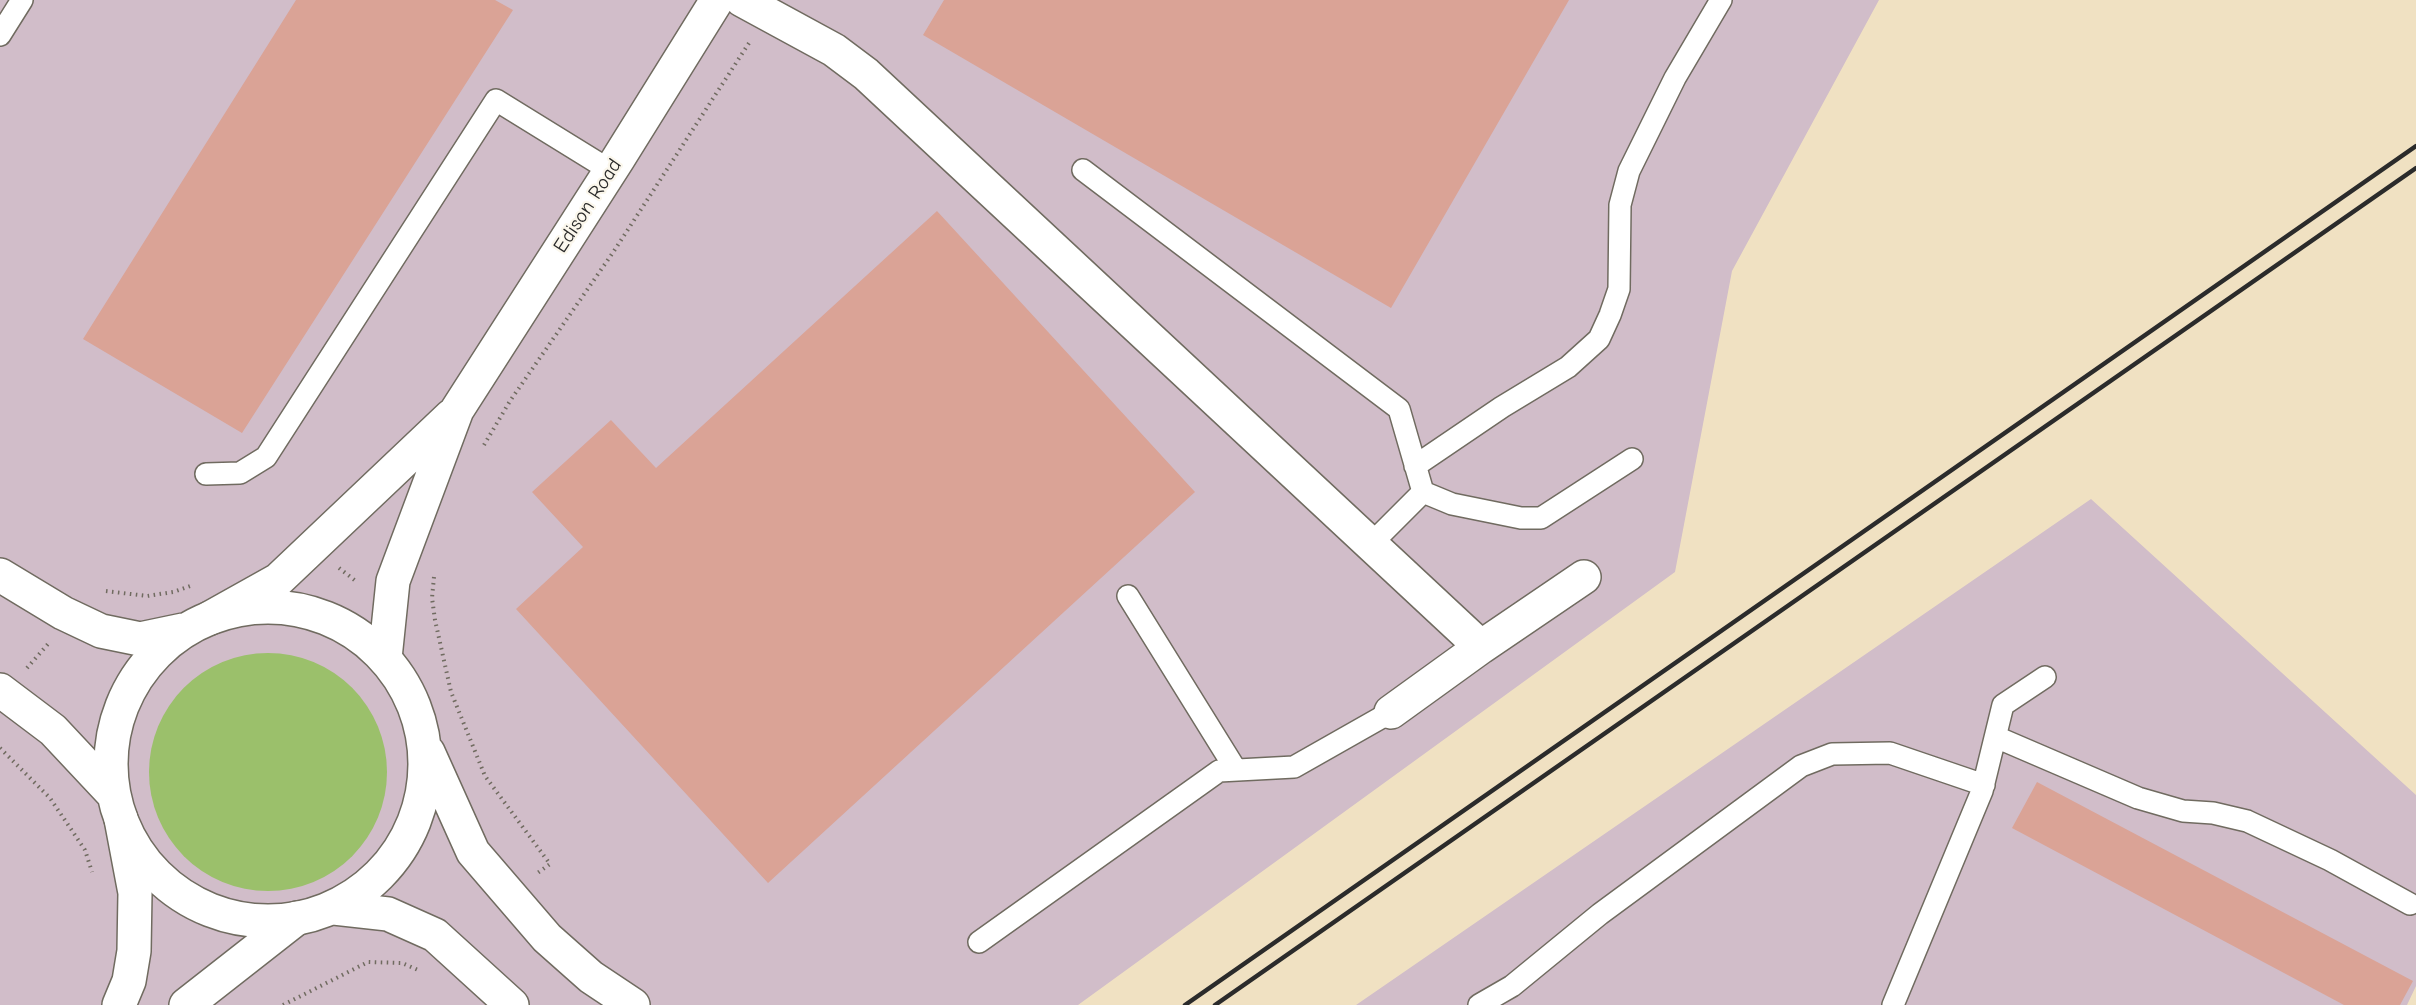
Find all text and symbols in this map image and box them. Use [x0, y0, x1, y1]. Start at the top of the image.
street label: Edison Road [549, 155, 627, 257]

